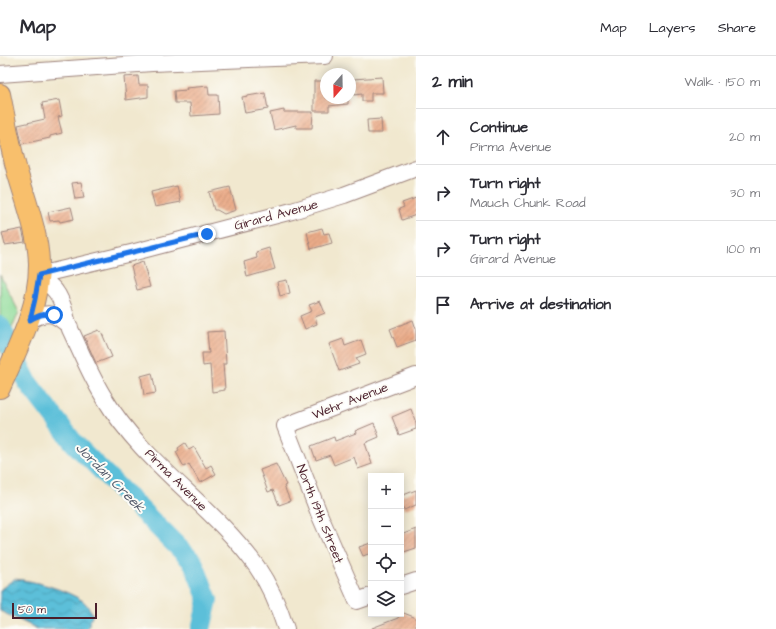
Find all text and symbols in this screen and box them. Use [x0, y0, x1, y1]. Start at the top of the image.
text: Map [20, 14, 56, 41]
text: Map [600, 18, 627, 38]
text: Layers [649, 18, 696, 38]
text: Share [718, 18, 756, 38]
north arrow [320, 68, 356, 104]
text: 2 min [432, 70, 473, 94]
text: Walk · 150 m [685, 73, 760, 91]
text: Continue [470, 117, 528, 138]
icon: ahead [432, 126, 454, 148]
text: 20 m [729, 128, 760, 146]
text: Pirma Avenue [470, 138, 552, 156]
text: Turn right [470, 173, 541, 194]
icon: right [432, 182, 454, 204]
text: 30 m [730, 184, 760, 202]
text: Mauch Chunk Road [470, 194, 586, 212]
street label: Girard Avenue [232, 195, 320, 235]
route end [198, 225, 216, 243]
text: Turn right [470, 229, 541, 250]
icon: right [432, 238, 454, 260]
text: 100 m [727, 240, 760, 258]
text: Girard Avenue [470, 250, 556, 268]
icon: arrive [432, 294, 454, 316]
text: Arrive at destination [470, 294, 611, 315]
route start [45, 306, 63, 324]
street label: Wehr Avenue [309, 378, 391, 424]
water label: Jordan Creek [71, 439, 150, 518]
street label: Pirma Avenue [141, 445, 211, 515]
street label: North 19th Street [292, 462, 348, 567]
map controls [368, 473, 404, 617]
button: + [368, 473, 404, 509]
button: − [368, 509, 404, 545]
button: locate [368, 545, 404, 581]
button: layers [368, 581, 404, 617]
scale bar [12, 601, 97, 620]
text: 50 m [18, 602, 46, 617]

